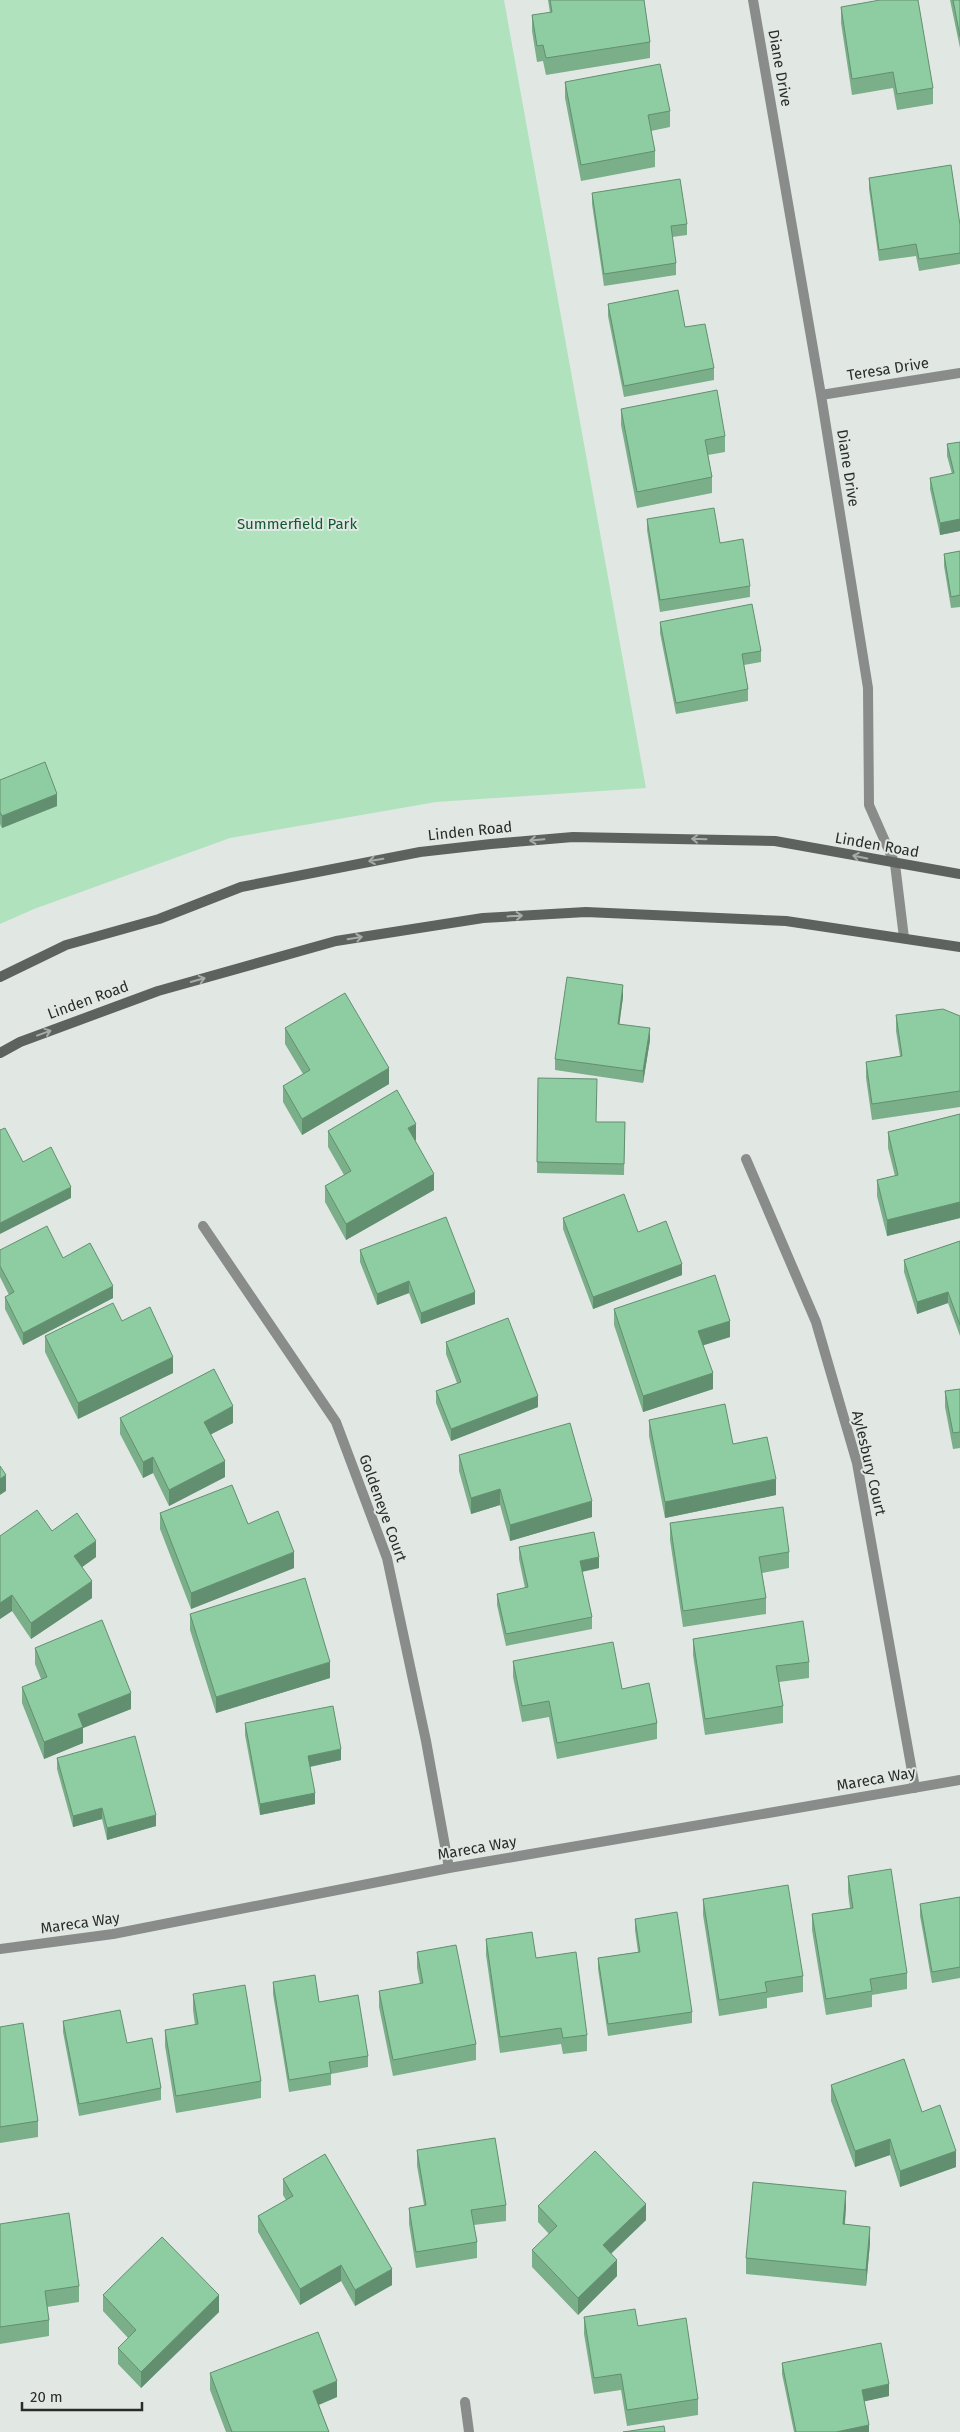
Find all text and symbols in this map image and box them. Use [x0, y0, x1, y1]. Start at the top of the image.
street label: Diane Drive [764, 28, 796, 108]
street label: Teresa Drive [846, 354, 930, 384]
street label: Diane Drive [833, 428, 863, 508]
park label: Summerfield Park [237, 515, 357, 533]
street label: Linden Road [427, 818, 513, 844]
street label: Linden Road [834, 829, 920, 861]
one-way arrow [692, 834, 708, 843]
one-way arrow [529, 835, 545, 845]
one-way arrow [853, 852, 869, 861]
one-way arrow [368, 855, 384, 865]
one-way arrow [507, 912, 523, 921]
one-way arrow [346, 933, 362, 943]
one-way arrow [189, 974, 205, 984]
street label: Linden Road [45, 977, 131, 1023]
one-way arrow [36, 1028, 51, 1037]
street label: Aylesbury Court [848, 1409, 890, 1518]
street label: Goldeneye Court [355, 1452, 411, 1565]
street label: Mareca Way [835, 1763, 917, 1795]
street label: Mareca Way [436, 1832, 518, 1864]
street label: Mareca Way [39, 1908, 121, 1937]
scale bar [22, 2380, 142, 2412]
text: 20 m [30, 2388, 63, 2406]

